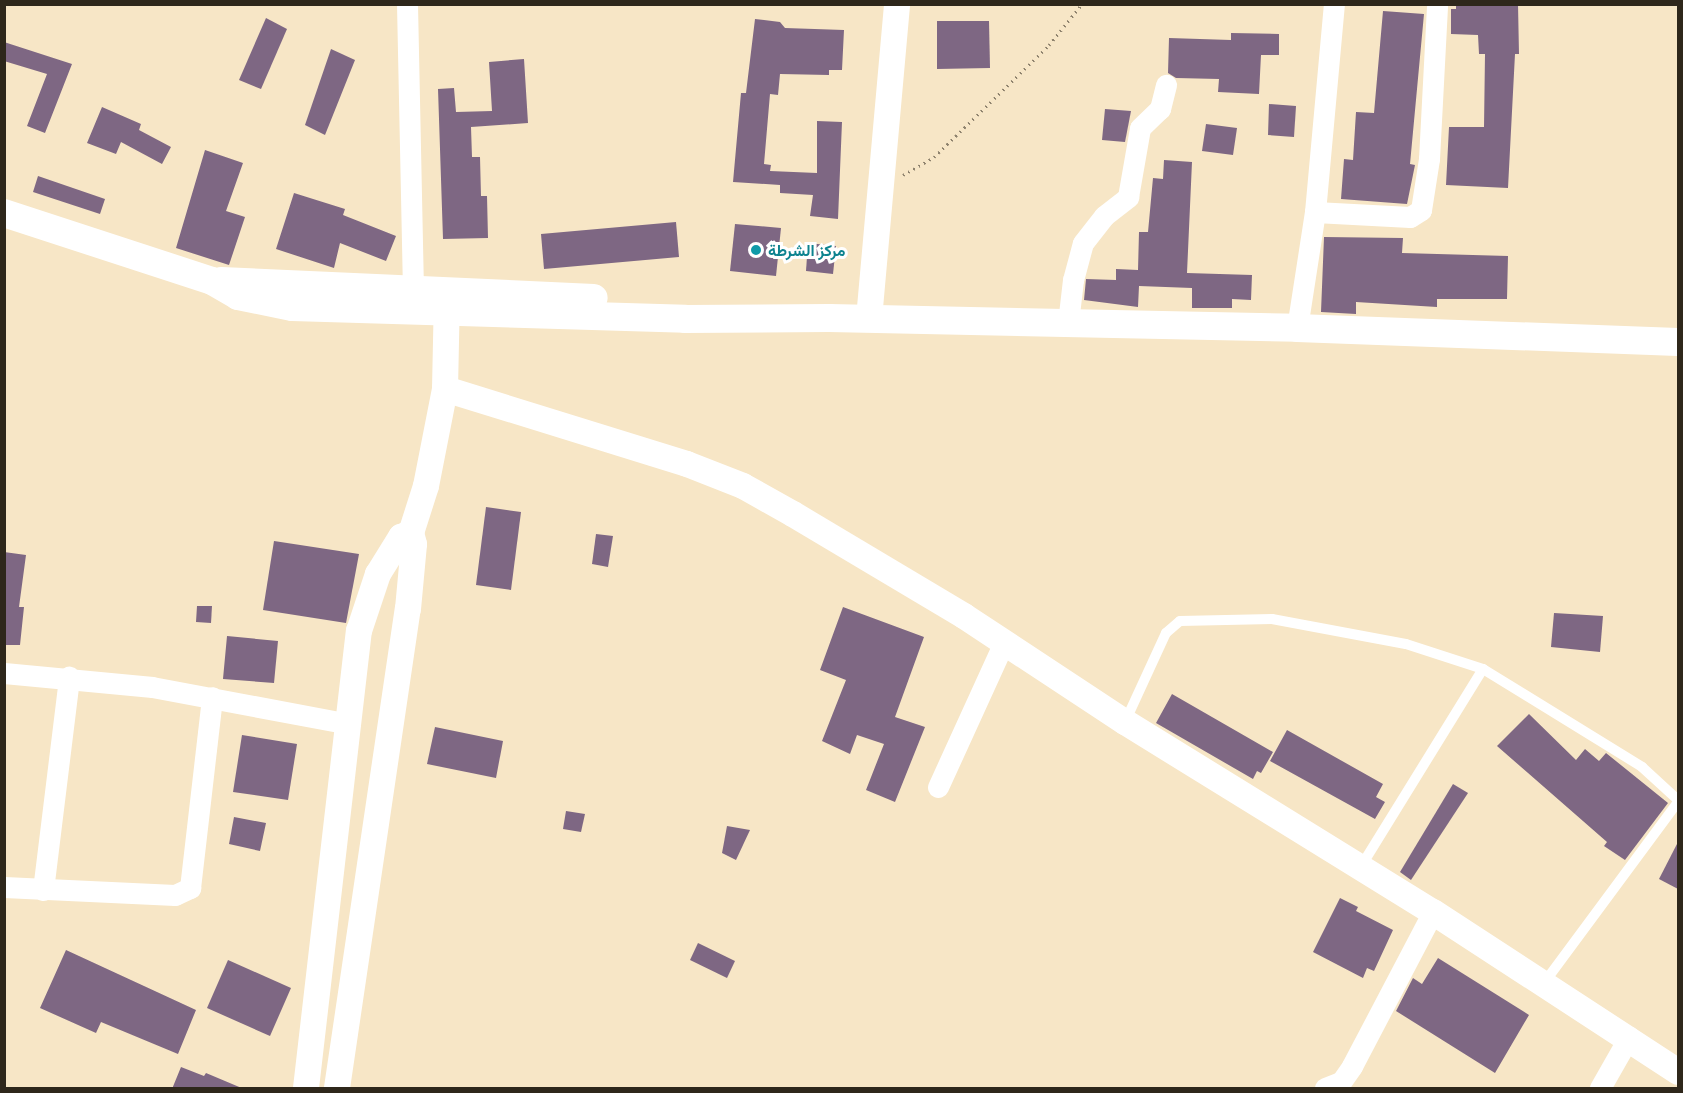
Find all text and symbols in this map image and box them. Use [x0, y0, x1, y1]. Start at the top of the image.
place label: مركز الشرطة [768, 240, 845, 260]
marker: مركز الشرطة [749, 243, 763, 257]

